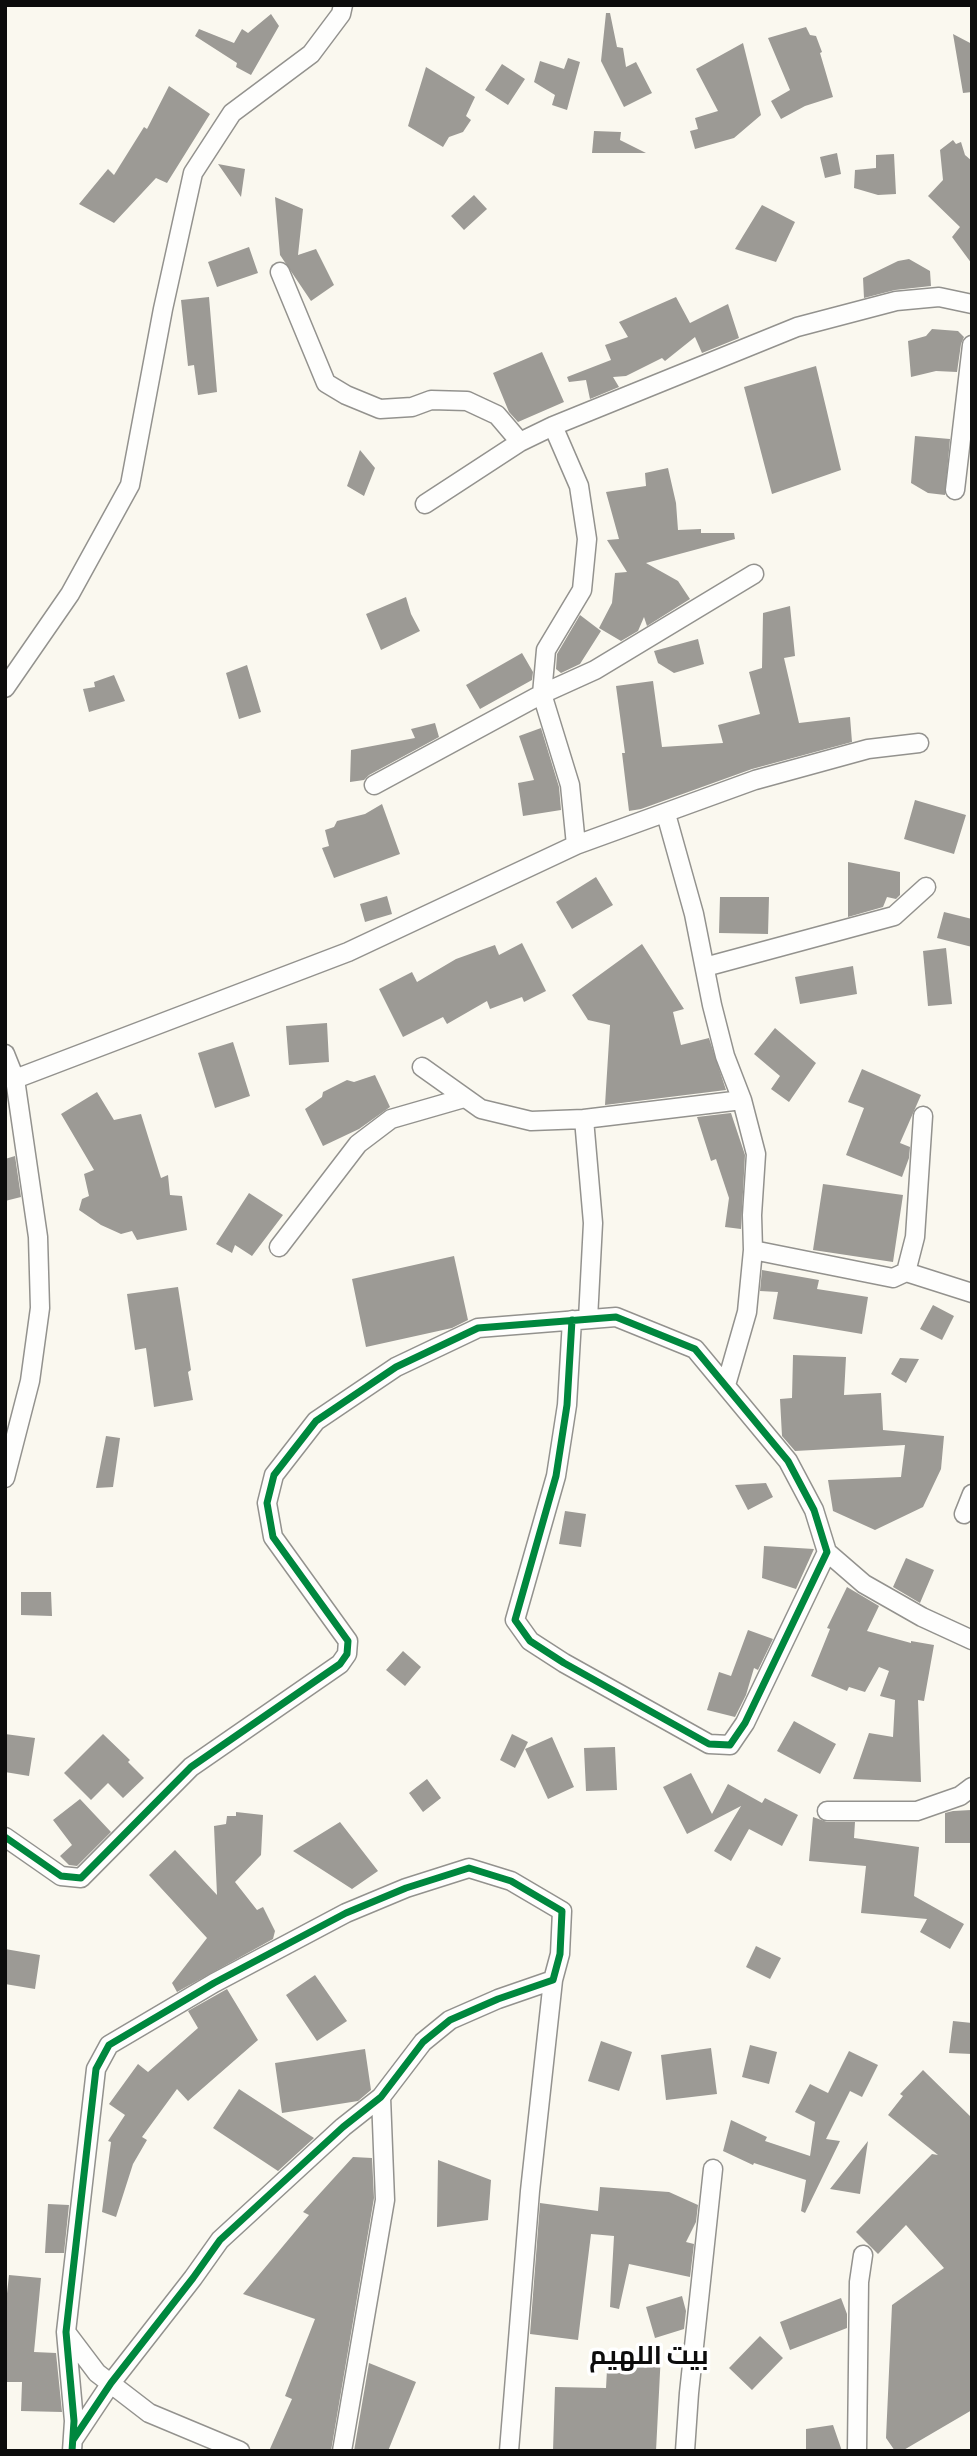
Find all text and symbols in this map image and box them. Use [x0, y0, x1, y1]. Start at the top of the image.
district label: بيت اللهيم [589, 2340, 709, 2372]

